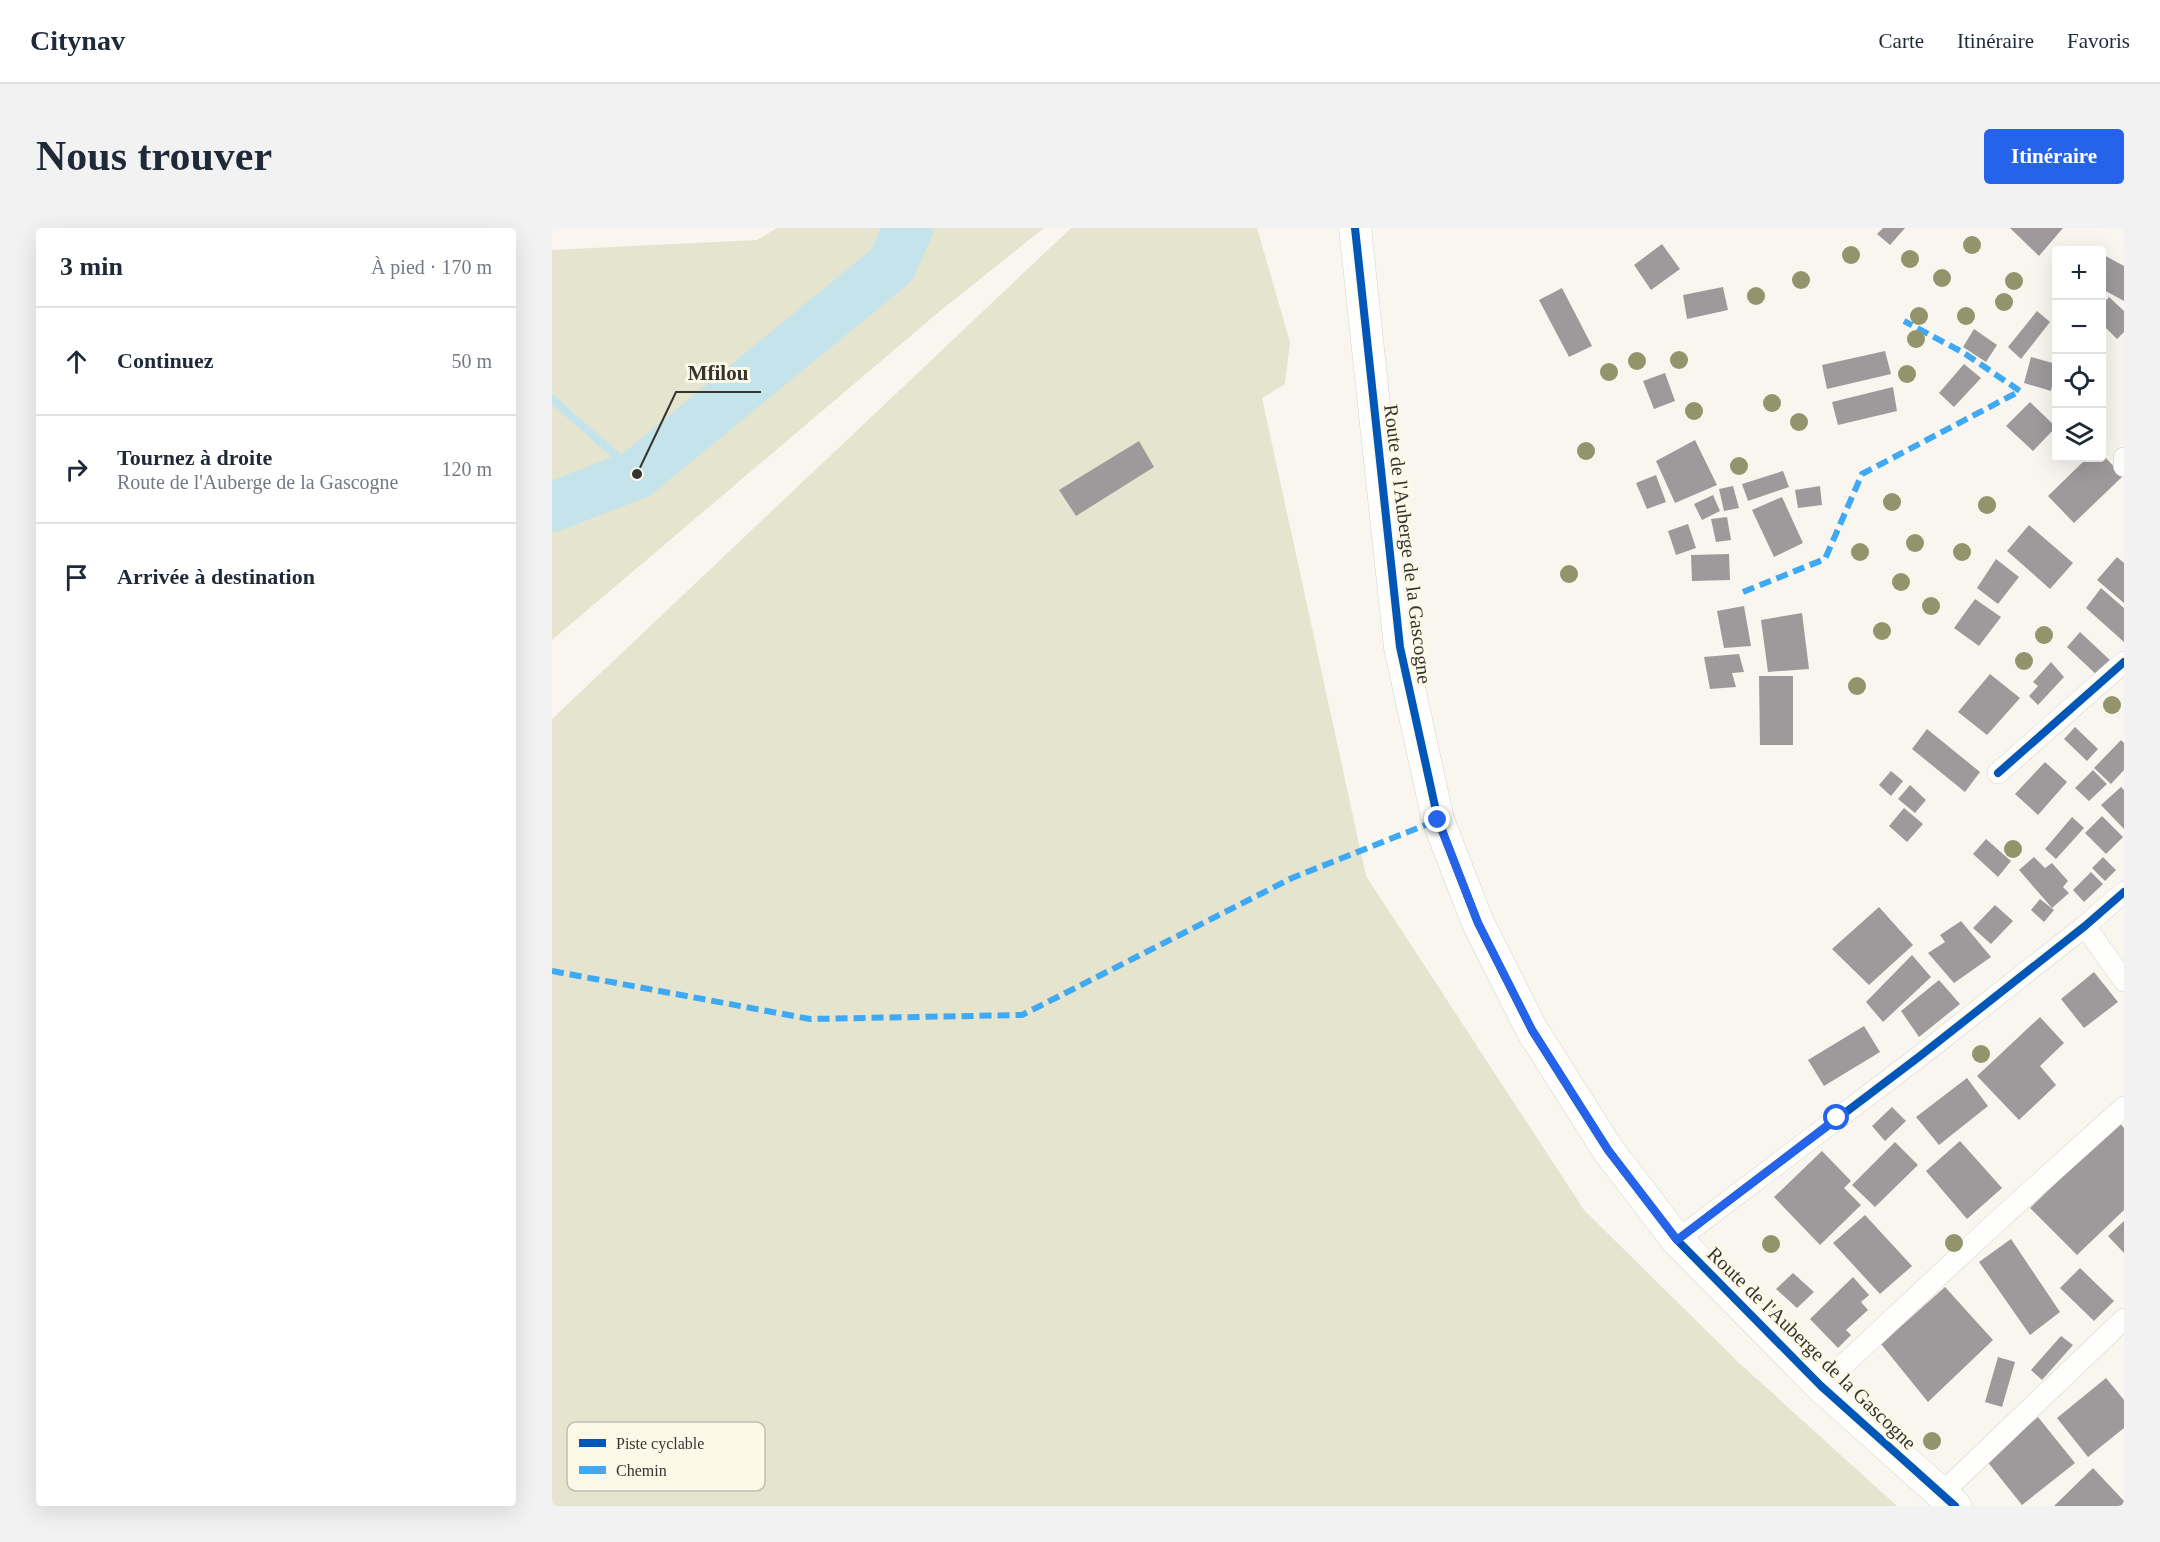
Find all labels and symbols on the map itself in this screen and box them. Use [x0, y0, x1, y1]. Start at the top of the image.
callout: Mfilou [676, 353, 761, 392]
text: Mfilou [688, 361, 749, 385]
street label: Route de l'Auberge de la Gascogne [1379, 403, 1436, 685]
route end [1424, 806, 1450, 832]
route start [1823, 1104, 1849, 1130]
street label: Route de l'Auberge de la Gascogne [1702, 1242, 1921, 1454]
legend [567, 1422, 765, 1491]
text: Piste cyclable [616, 1435, 704, 1453]
text: Chemin [616, 1462, 667, 1479]

